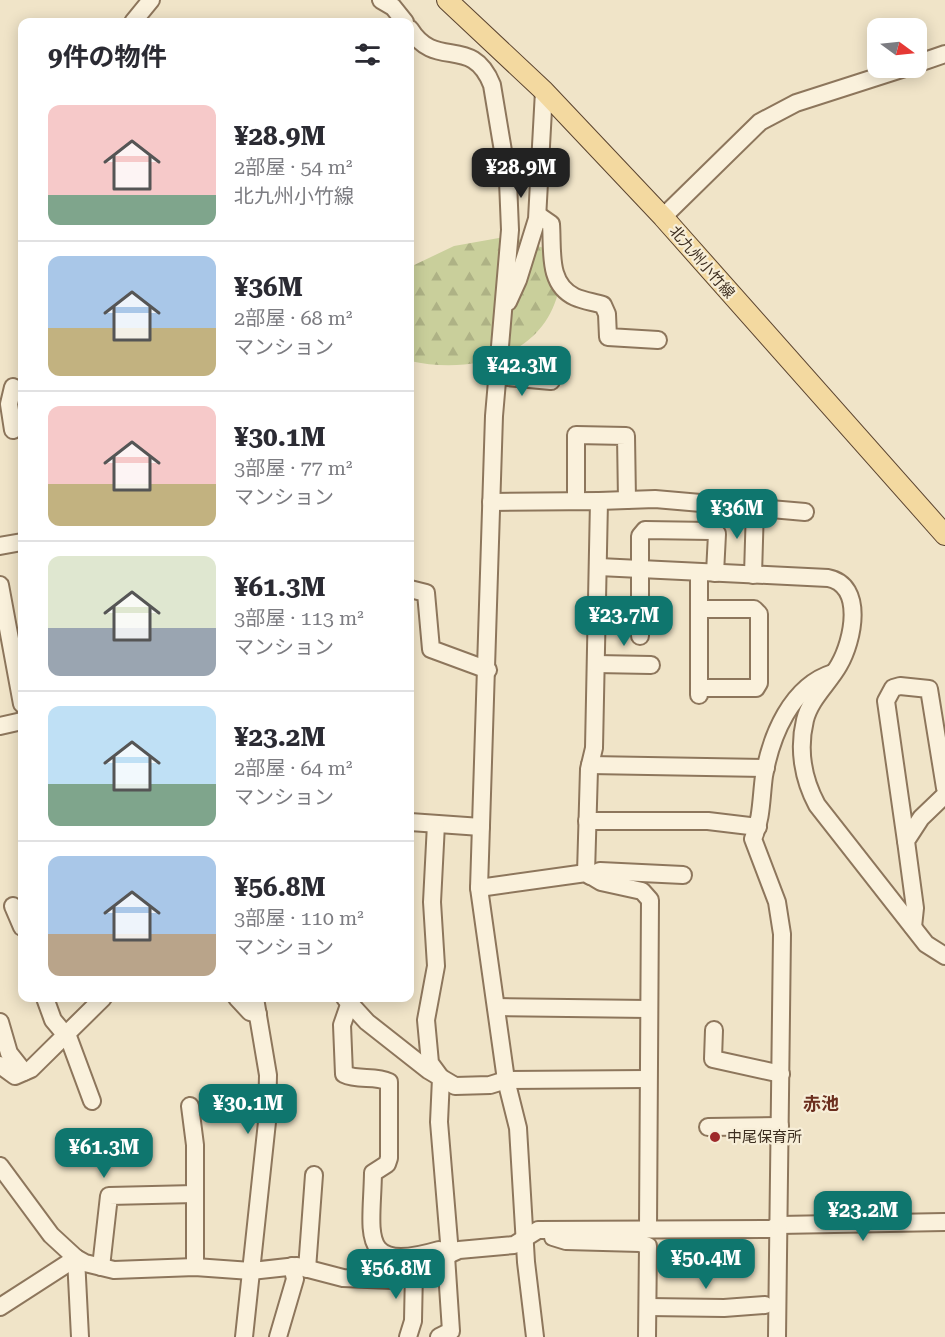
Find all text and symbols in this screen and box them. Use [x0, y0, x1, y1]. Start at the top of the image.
north arrow [867, 18, 927, 78]
map controls [867, 18, 927, 78]
icon: filters [351, 38, 384, 71]
text: 9件の物件 [48, 42, 167, 72]
text: ¥28.9M [234, 121, 326, 151]
icon: home [96, 129, 168, 201]
pin: ¥28.9M [472, 148, 570, 199]
text: 2部屋 · 54 m² [234, 155, 353, 179]
text: ¥28.9M [486, 155, 556, 179]
text: 北九州小竹線 [234, 184, 354, 208]
street label: 北九州小竹線 [666, 222, 738, 302]
text: ¥36M [234, 272, 303, 302]
icon: home [96, 280, 168, 352]
text: 2部屋 · 68 m² [234, 306, 353, 330]
text: マンション [234, 335, 334, 359]
pin: ¥42.3M [473, 346, 571, 397]
text: ¥42.3M [487, 353, 557, 377]
text: ¥30.1M [234, 422, 326, 452]
icon: home [96, 430, 168, 502]
text: 3部屋 · 77 m² [234, 456, 353, 480]
text: マンション [234, 485, 334, 509]
pin: ¥36M [701, 489, 773, 540]
text: ¥36M [711, 496, 763, 520]
text: ¥61.3M [234, 572, 326, 602]
icon: home [96, 580, 168, 652]
pin: ¥23.7M [575, 596, 673, 647]
text: ¥23.7M [589, 603, 659, 627]
text: 3部屋 · 113 m² [234, 606, 364, 630]
text: マンション [234, 635, 334, 659]
text: ¥23.2M [234, 722, 326, 752]
icon: home [96, 730, 168, 802]
text: 2部屋 · 64 m² [234, 756, 353, 780]
text: マンション [234, 785, 334, 809]
text: ¥56.8M [234, 872, 326, 902]
icon: home [96, 880, 168, 952]
text: 3部屋 · 110 m² [234, 906, 364, 930]
text: マンション [234, 935, 334, 959]
pin: ¥30.1M [199, 1084, 297, 1135]
text: ¥30.1M [213, 1091, 283, 1115]
district label: 赤池 [803, 1093, 839, 1114]
pin: ¥61.3M [55, 1128, 153, 1179]
place label: 中尾保育所 [727, 1128, 802, 1146]
marker: 中尾保育所 [708, 1130, 722, 1144]
text: ¥61.3M [69, 1135, 139, 1159]
pin: ¥23.2M [814, 1191, 912, 1242]
text: ¥23.2M [828, 1198, 898, 1222]
pin: ¥50.4M [657, 1239, 755, 1290]
text: ¥50.4M [671, 1246, 741, 1270]
pin: ¥56.8M [347, 1249, 445, 1300]
text: ¥56.8M [361, 1256, 431, 1280]

